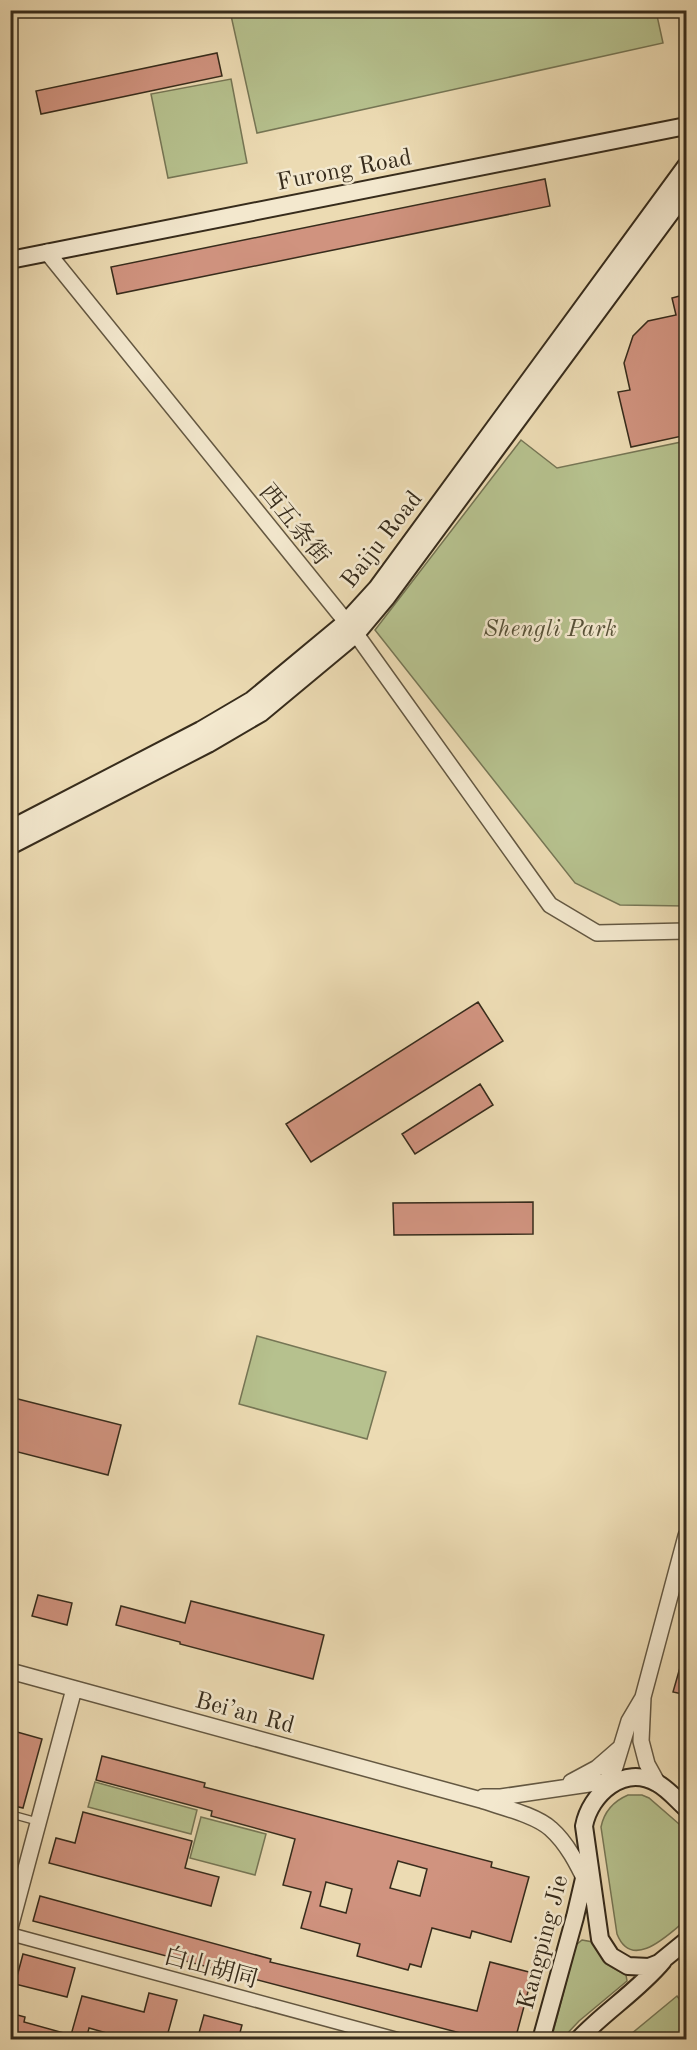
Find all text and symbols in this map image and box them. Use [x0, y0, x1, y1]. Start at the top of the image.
street label: Furong Road [275, 146, 414, 196]
street label: 西五条街 [254, 479, 335, 570]
street label: Baiju Road [338, 487, 428, 593]
park label: Shengli Park [483, 618, 617, 642]
street label: Bei’an Rd [192, 1689, 297, 1739]
street label: Kangping Jie [514, 1873, 573, 2012]
street label: 白山胡同 [161, 1942, 261, 1993]

